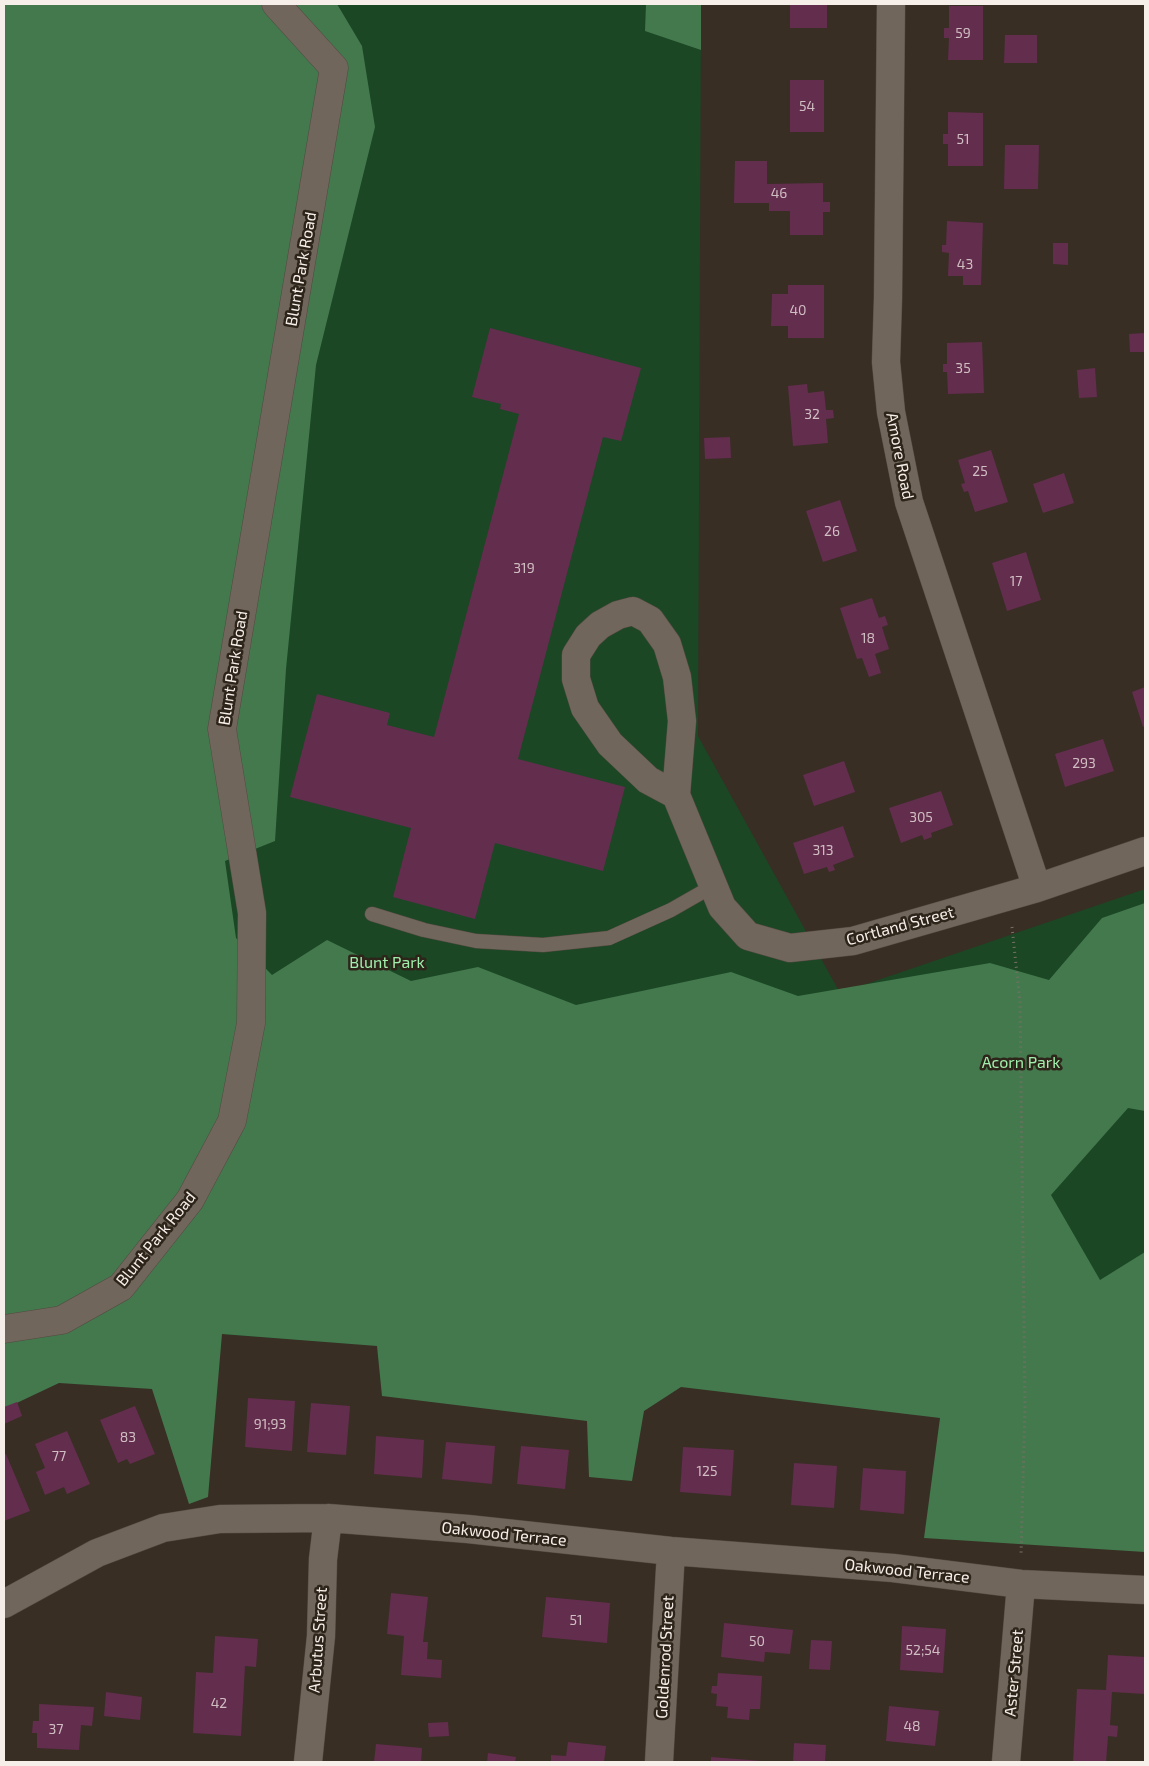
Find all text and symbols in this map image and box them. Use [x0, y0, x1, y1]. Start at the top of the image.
house number: 59 [955, 25, 971, 41]
house number: 54 [799, 98, 815, 114]
house number: 51 [956, 131, 970, 147]
house number: 46 [771, 185, 787, 201]
street label: Blunt Park Road [281, 210, 321, 328]
house number: 43 [957, 256, 973, 272]
house number: 40 [789, 302, 807, 318]
house number: 35 [955, 360, 971, 376]
house number: 32 [804, 406, 820, 422]
street label: Amore Road [882, 411, 918, 501]
house number: 25 [972, 463, 988, 479]
house number: 26 [824, 523, 840, 539]
house number: 319 [513, 560, 535, 576]
house number: 17 [1010, 573, 1022, 589]
street label: Blunt Park Road [214, 609, 252, 727]
house number: 18 [861, 630, 875, 646]
house number: 293 [1072, 755, 1096, 771]
house number: 305 [909, 809, 933, 825]
house number: 313 [812, 842, 834, 858]
street label: Cortland Street [844, 902, 956, 950]
park label: Blunt Park [349, 953, 425, 973]
park label: Acorn Park [982, 1053, 1060, 1073]
street label: Blunt Park Road [112, 1188, 200, 1290]
house number: 91;93 [254, 1416, 286, 1432]
house number: 83 [120, 1429, 136, 1445]
house number: 77 [52, 1448, 66, 1464]
house number: 125 [697, 1463, 717, 1479]
street label: Oakwood Terrace [441, 1518, 567, 1550]
street label: Oakwood Terrace [844, 1555, 970, 1587]
street label: Arbutus Street [305, 1586, 331, 1694]
street label: Goldenrod Street [652, 1595, 678, 1719]
house number: 51 [569, 1612, 583, 1628]
street label: Aster Street [1001, 1629, 1027, 1717]
house number: 50 [749, 1633, 765, 1649]
house number: 52;54 [906, 1642, 940, 1658]
house number: 42 [211, 1695, 227, 1711]
house number: 48 [903, 1718, 921, 1734]
house number: 37 [49, 1721, 63, 1737]

